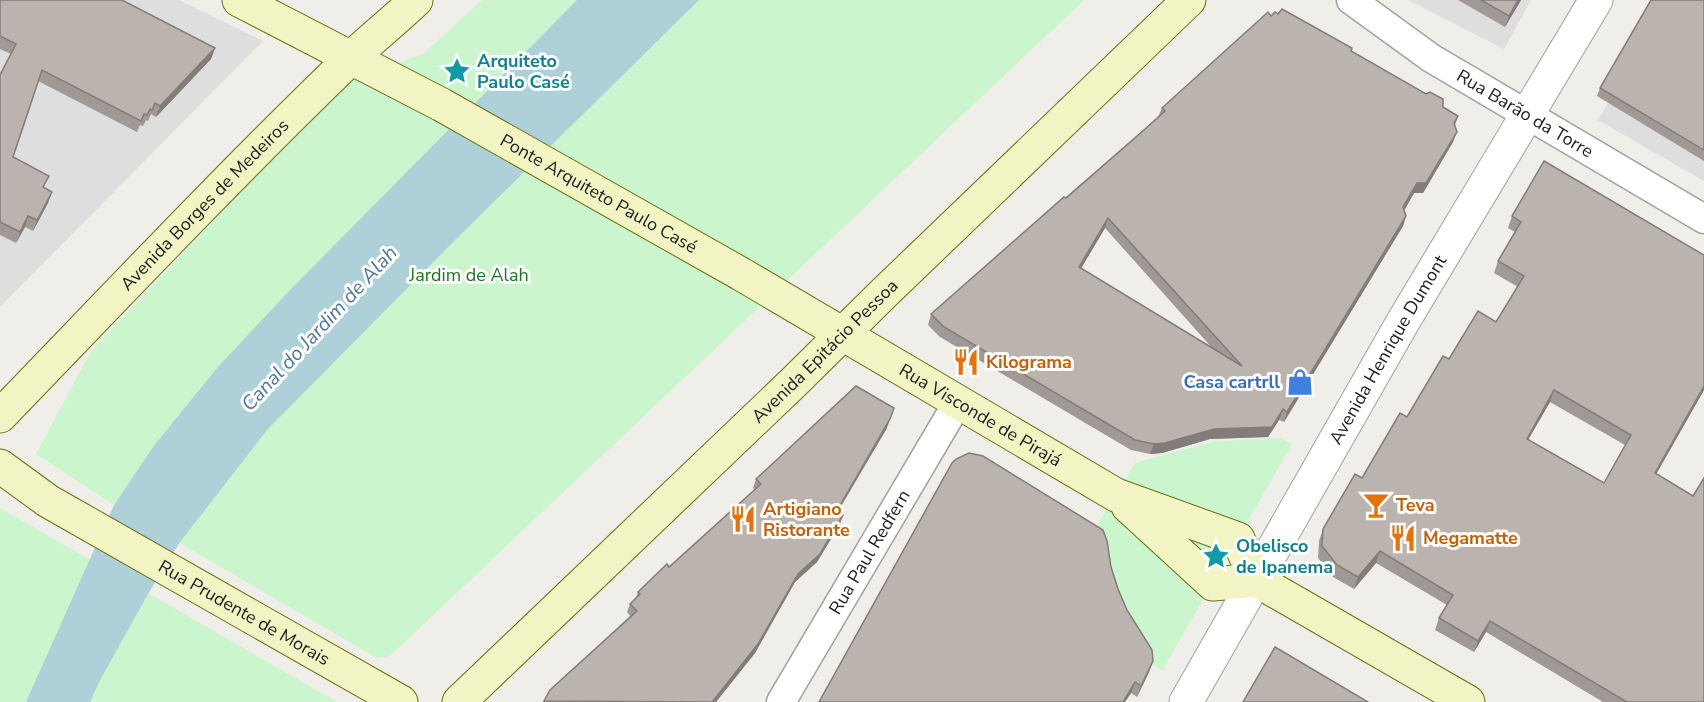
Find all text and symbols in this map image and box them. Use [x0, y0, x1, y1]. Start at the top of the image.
place label: Arquiteto Paulo Casé [477, 49, 570, 94]
place icon: Arquiteto Paulo Casé [442, 56, 472, 86]
street label: Rua Barão da Torre [1452, 64, 1598, 163]
street label: Avenida Borges de Medeiros [115, 114, 294, 296]
street label: Ponte Arquiteto Paulo Casé [496, 128, 702, 259]
water label: Canal do Jardim de Alah [235, 240, 403, 417]
street label: Avenida Henrique Dumont [1324, 250, 1453, 449]
park label: Jardim de Alah [408, 263, 529, 287]
street label: Avenida Epitácio Pessoa [746, 274, 903, 428]
restaurant icon: Kilograma [951, 347, 981, 377]
place label: Kilograma [986, 350, 1072, 374]
street label: Rua Visconde de Pirajá [895, 358, 1066, 472]
shop icon: Casa cartrll [1285, 367, 1315, 397]
place label: Casa cartrll [1183, 370, 1280, 394]
street label: Rua Paul Redfern [823, 485, 916, 619]
bar icon: Teva [1361, 490, 1391, 520]
place label: Teva [1396, 493, 1435, 517]
place label: Artigiano Ristorante [763, 497, 850, 542]
restaurant icon: Artigiano Ristorante [728, 504, 758, 534]
restaurant icon: Megamatte [1388, 523, 1418, 553]
place label: Megamatte [1423, 526, 1518, 550]
place label: Obelisco de Ipanema [1236, 534, 1333, 579]
place icon: Obelisco de Ipanema [1201, 541, 1231, 571]
street label: Rua Prudente de Morais [154, 554, 334, 671]

